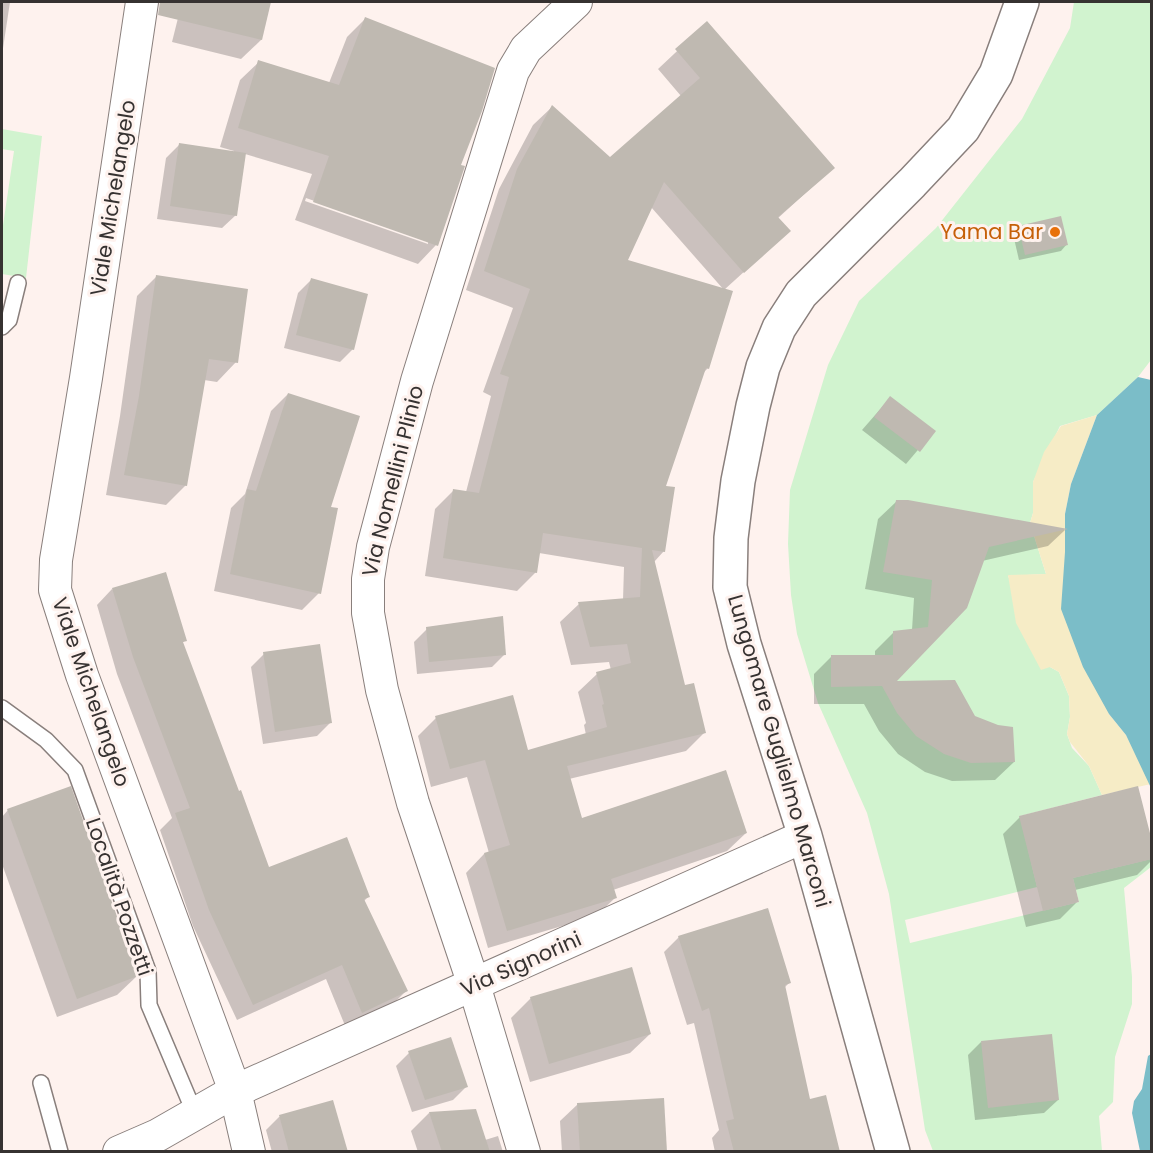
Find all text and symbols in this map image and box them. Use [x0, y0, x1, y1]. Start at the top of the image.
street label: Viale Michelangelo [83, 98, 142, 298]
place label: Yama Bar [940, 217, 1043, 246]
marker: Yama Bar [1048, 225, 1062, 239]
street label: Via Nomellini Plinio [355, 382, 430, 580]
street label: Lungomare Guglielmo Marconi [721, 591, 838, 911]
street label: Viale Michelangelo [45, 593, 137, 790]
street label: Località Pozzetti [79, 814, 160, 980]
street label: Via Signorini [456, 924, 586, 1003]

